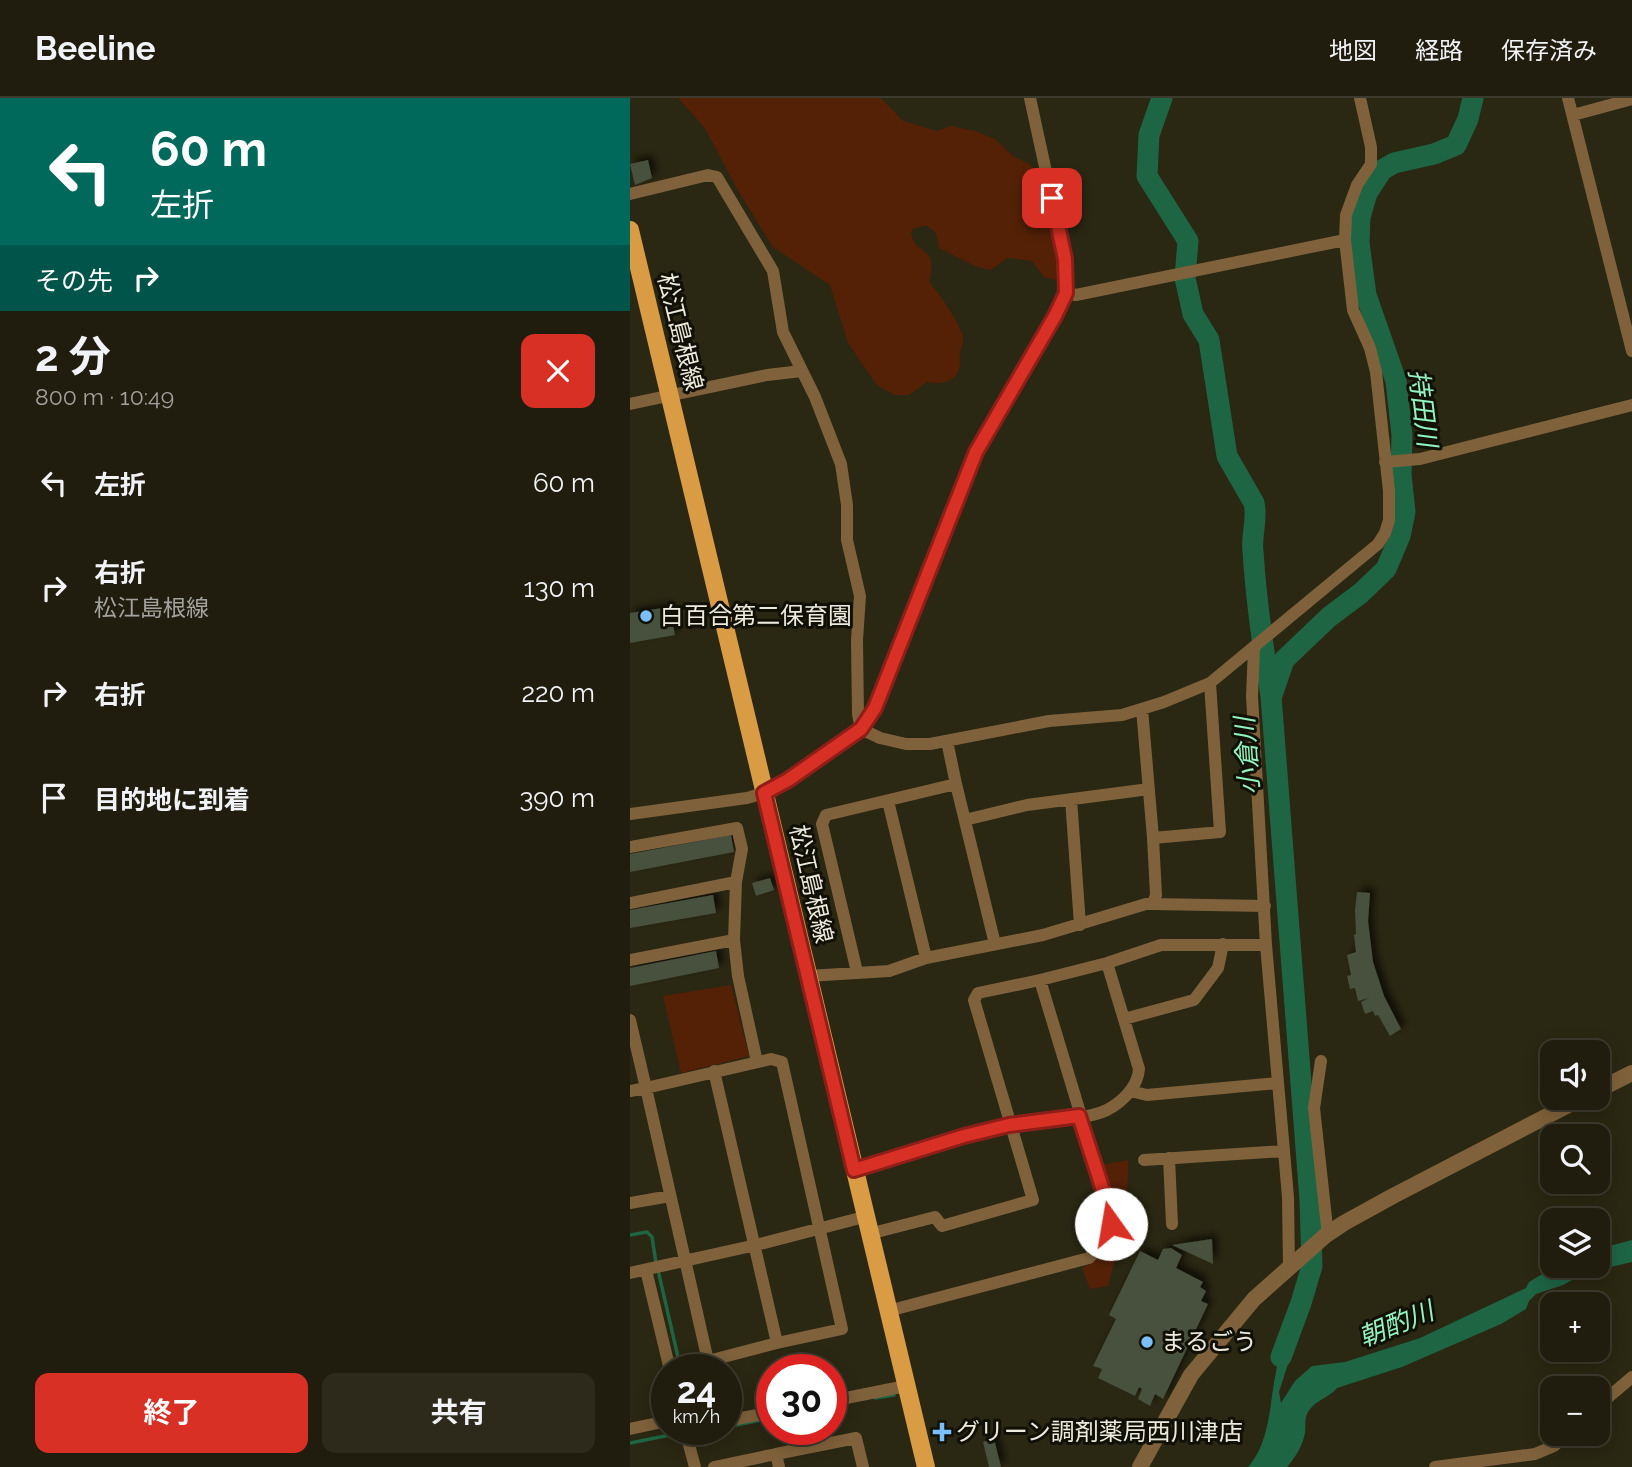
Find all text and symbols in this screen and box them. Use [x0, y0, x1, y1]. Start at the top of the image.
text: Beeline [35, 29, 156, 68]
text: 地図 [1329, 36, 1377, 65]
text: 経路 [1415, 36, 1463, 65]
text: 保存済み [1501, 36, 1597, 65]
text: 60 m [150, 120, 267, 177]
icon: left [35, 126, 126, 217]
pin [1022, 168, 1082, 228]
icon: arrive [1033, 179, 1071, 217]
text: 左折 [150, 186, 214, 223]
icon: right [127, 259, 165, 297]
text: その先 [35, 266, 113, 296]
street label: 松江島根線 [652, 270, 709, 394]
text: 2 分 [35, 332, 111, 381]
button: close [521, 334, 595, 408]
water label: 持田川 [1403, 367, 1443, 452]
text: 800 m · 10:49 [35, 383, 174, 410]
icon: left [35, 464, 73, 502]
text: 60 m [533, 468, 595, 498]
text: 左折 [94, 470, 146, 500]
text: 右折 [94, 558, 146, 588]
icon: right [35, 569, 73, 607]
text: 130 m [524, 573, 595, 603]
text: 松江島根線 [94, 594, 209, 621]
place label: 白百合第二保育園 [660, 601, 852, 630]
marker: 白百合第二保育園 [638, 608, 654, 624]
icon: right [35, 674, 73, 712]
text: 220 m [521, 678, 595, 708]
text: 右折 [94, 680, 146, 710]
water label: 小倉川 [1229, 713, 1265, 796]
icon: arrive [35, 779, 73, 817]
text: 390 m [519, 783, 595, 813]
text: 目的地に到着 [94, 785, 250, 815]
street label: 松江島根線 [784, 822, 839, 946]
map controls [1540, 1040, 1610, 1446]
button: sound [1540, 1040, 1610, 1110]
button: search [1540, 1124, 1610, 1194]
position arrow [1074, 1187, 1148, 1261]
button: layers [1540, 1208, 1610, 1278]
button: + [1540, 1292, 1610, 1362]
water label: 朝酌川 [1354, 1294, 1441, 1353]
place label: まるごう [1161, 1327, 1257, 1356]
marker: まるごう [1139, 1334, 1155, 1350]
speed limit sign: 30 [756, 1354, 847, 1445]
text: 24 [677, 1370, 716, 1411]
button: 終了 [35, 1373, 308, 1453]
button: 共有 [322, 1373, 595, 1453]
button: − [1540, 1376, 1610, 1446]
text: km/h [673, 1406, 720, 1427]
place label: グリーン調剤薬局西川津店 [956, 1417, 1243, 1446]
marker: グリーン調剤薬局西川津店 [934, 1424, 950, 1440]

